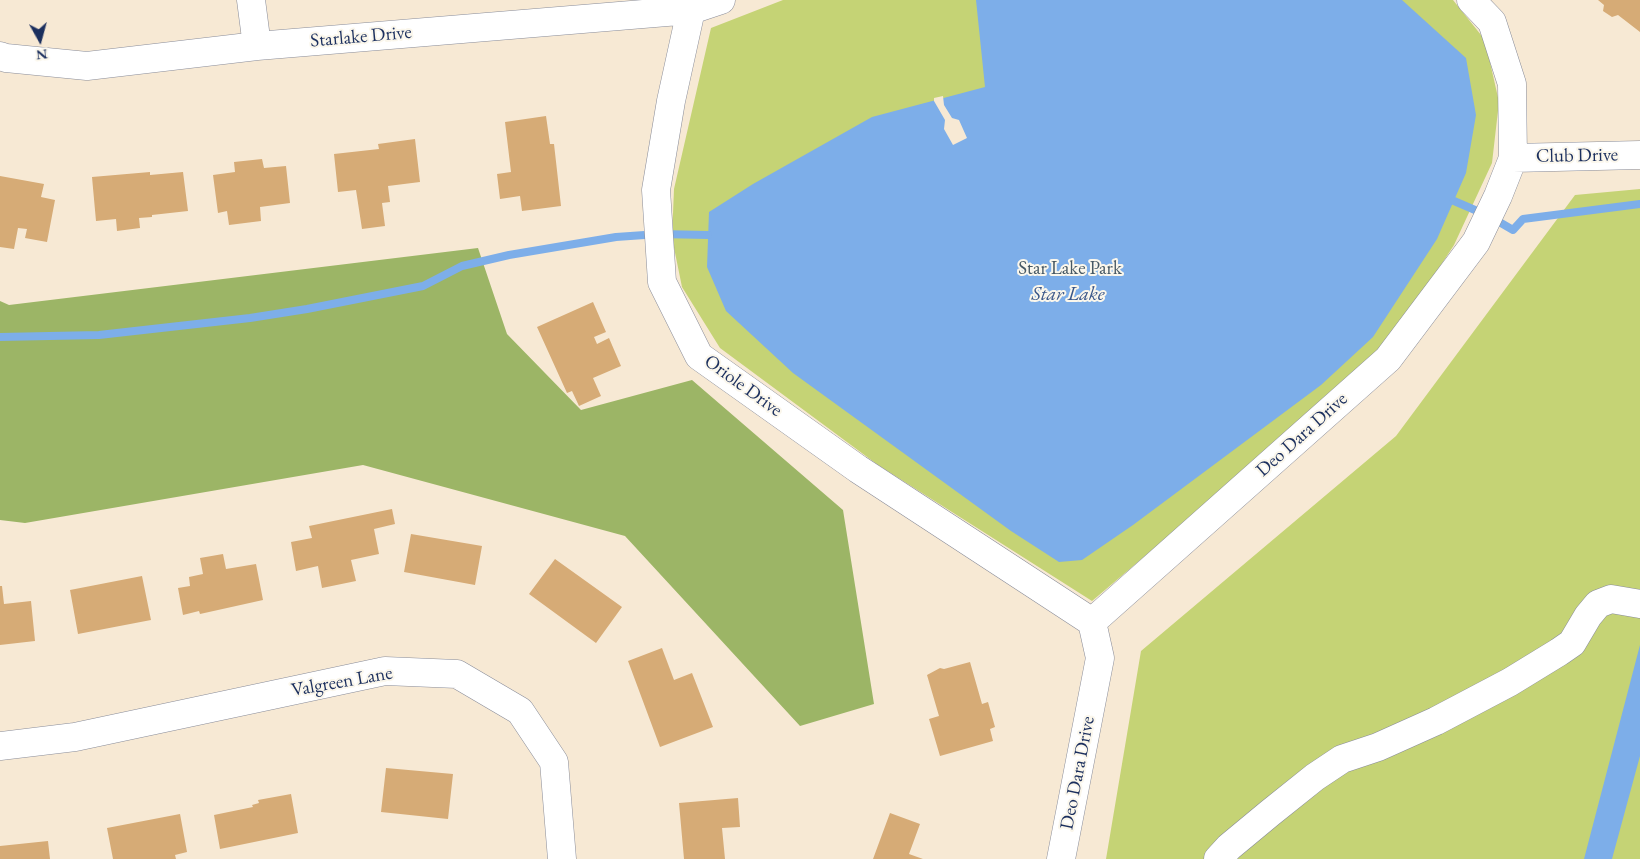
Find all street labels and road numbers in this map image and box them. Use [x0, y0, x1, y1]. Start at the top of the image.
street label: Starlake Drive [309, 21, 413, 53]
street label: Club Drive [1536, 144, 1618, 168]
street label: Oriole Drive [700, 350, 786, 422]
street label: Deo Dara Drive [1252, 388, 1352, 482]
street label: Valgreen Lane [290, 662, 394, 702]
street label: Deo Dara Drive [1056, 714, 1100, 832]

